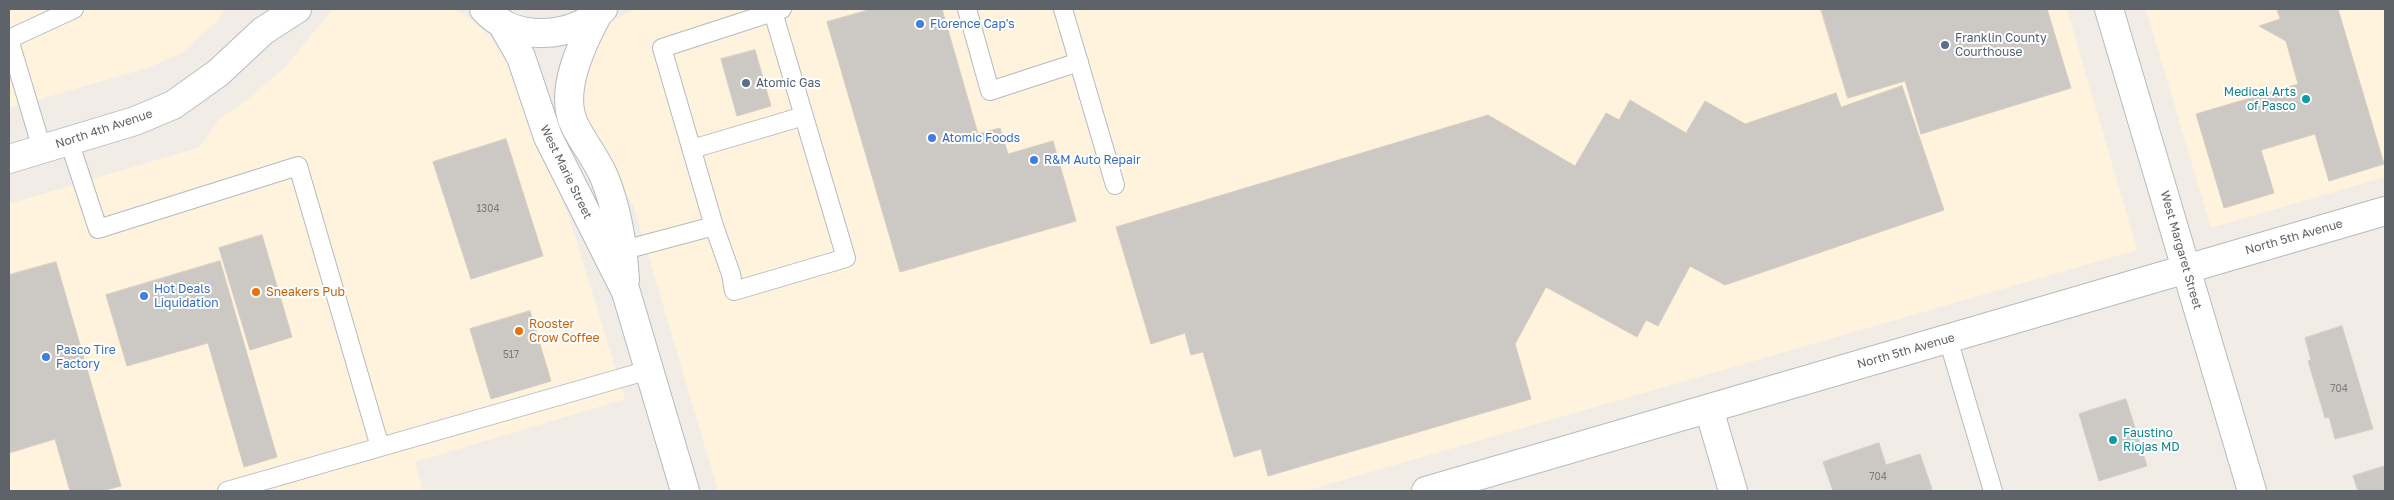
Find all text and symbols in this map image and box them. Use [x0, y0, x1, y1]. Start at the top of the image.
place label: Florence Cap's [930, 17, 1015, 31]
marker: Florence Cap's [914, 18, 926, 30]
place label: Franklin County Courthouse [1955, 31, 2047, 59]
marker: Franklin County Courthouse [1939, 39, 1951, 51]
place label: Atomic Gas [756, 76, 821, 90]
marker: Atomic Gas [740, 77, 752, 89]
place label: Medical Arts of Pasco [2224, 85, 2296, 113]
marker: Medical Arts of Pasco [2300, 93, 2312, 105]
street label: North 4th Avenue [54, 107, 154, 151]
street label: West Marie Street [537, 123, 595, 221]
place label: Atomic Foods [942, 131, 1020, 145]
marker: Atomic Foods [926, 132, 938, 144]
place label: R&M Auto Repair [1044, 153, 1141, 167]
marker: R&M Auto Repair [1028, 154, 1040, 166]
street label: West Margaret Street [2157, 189, 2205, 311]
house number: 1304 [477, 203, 499, 215]
street label: North 5th Avenue [2244, 216, 2344, 258]
place label: Hot Deals Liquidation [154, 282, 219, 310]
place label: Sneakers Pub [266, 285, 345, 299]
marker: Sneakers Pub [250, 286, 262, 298]
marker: Hot Deals Liquidation [138, 290, 150, 302]
place label: Rooster Crow Coffee [529, 317, 599, 345]
marker: Rooster Crow Coffee [513, 325, 525, 337]
street label: North 5th Avenue [1856, 330, 1956, 372]
place label: Pasco Tire Factory [56, 343, 116, 371]
house number: 517 [503, 349, 519, 361]
marker: Pasco Tire Factory [40, 351, 52, 363]
house number: 704 [2330, 383, 2348, 395]
place label: Faustino Riojas MD [2123, 426, 2180, 454]
marker: Faustino Riojas MD [2107, 434, 2119, 446]
house number: 704 [1869, 471, 1887, 483]

